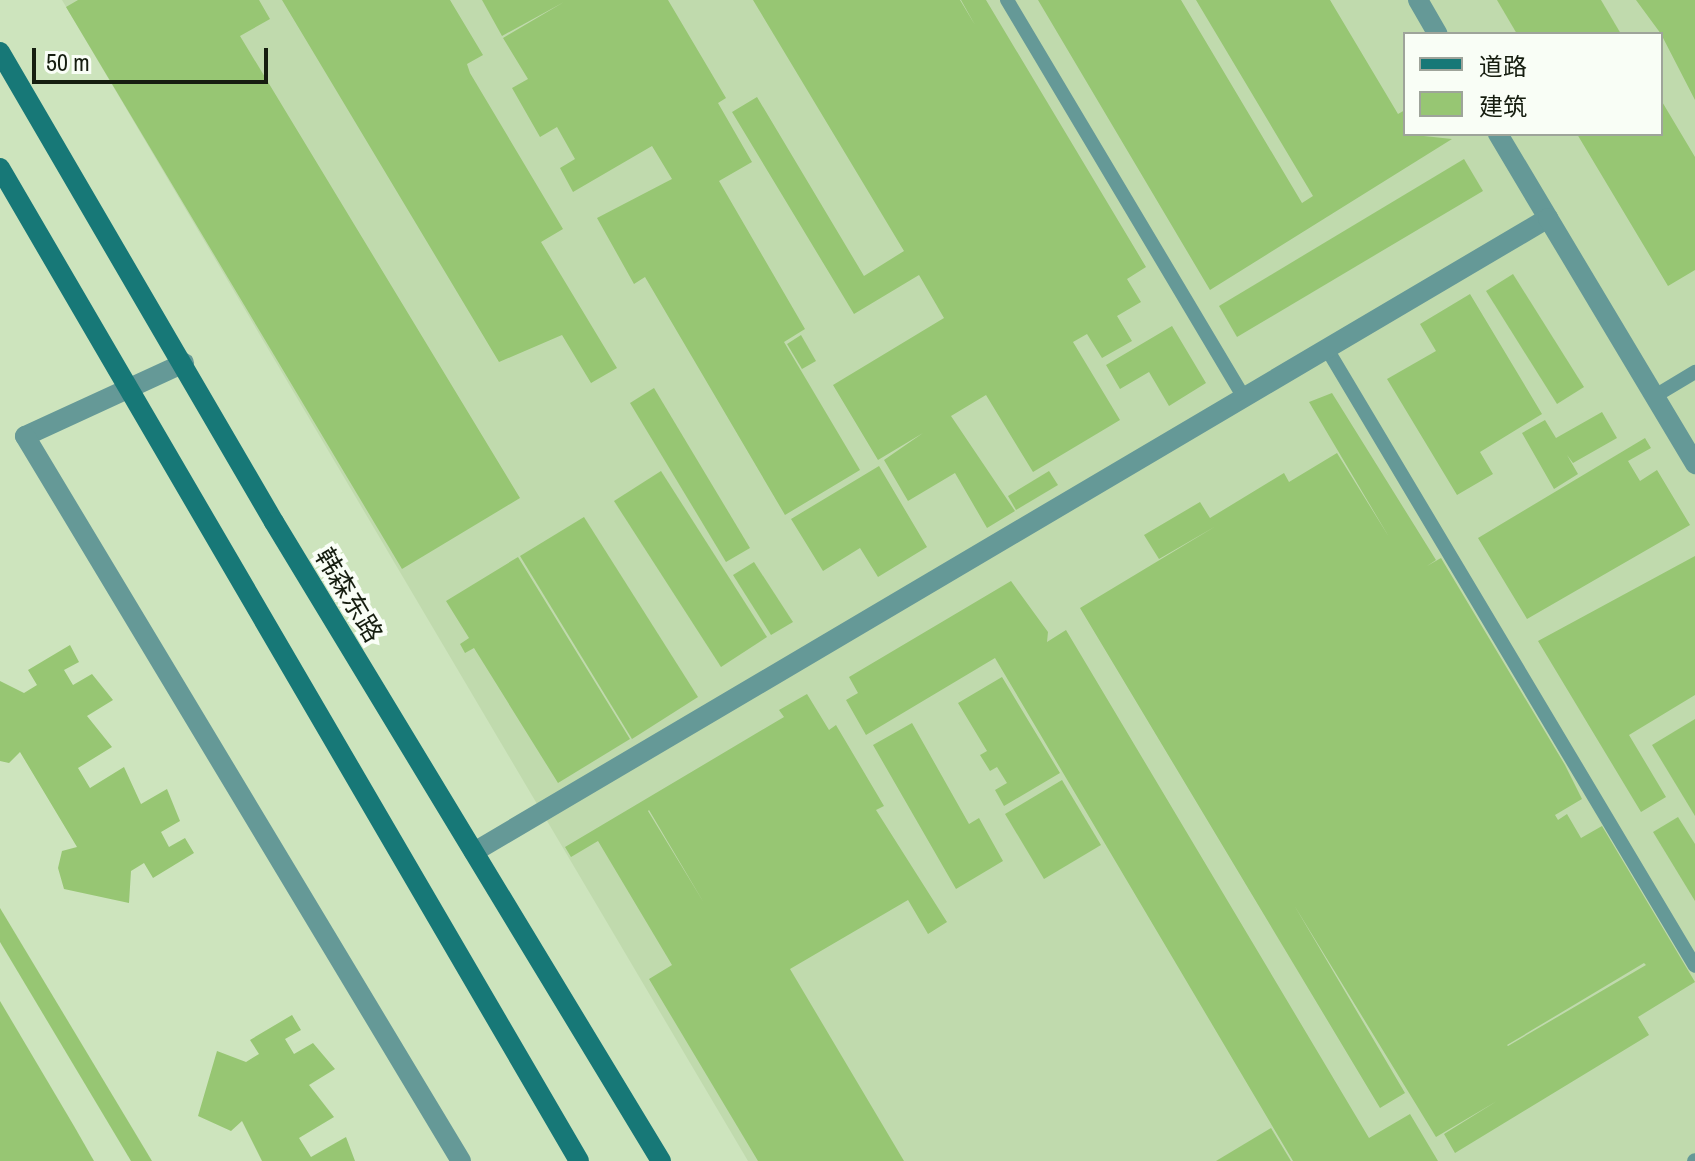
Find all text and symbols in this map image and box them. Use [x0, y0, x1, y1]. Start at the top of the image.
scale bar [36, 32, 272, 82]
legend [1403, 32, 1663, 136]
text: 50 m [46, 46, 90, 78]
text: 道路 [1479, 50, 1527, 82]
text: 建筑 [1479, 90, 1527, 122]
street label: 韩森东路 [309, 542, 389, 648]

